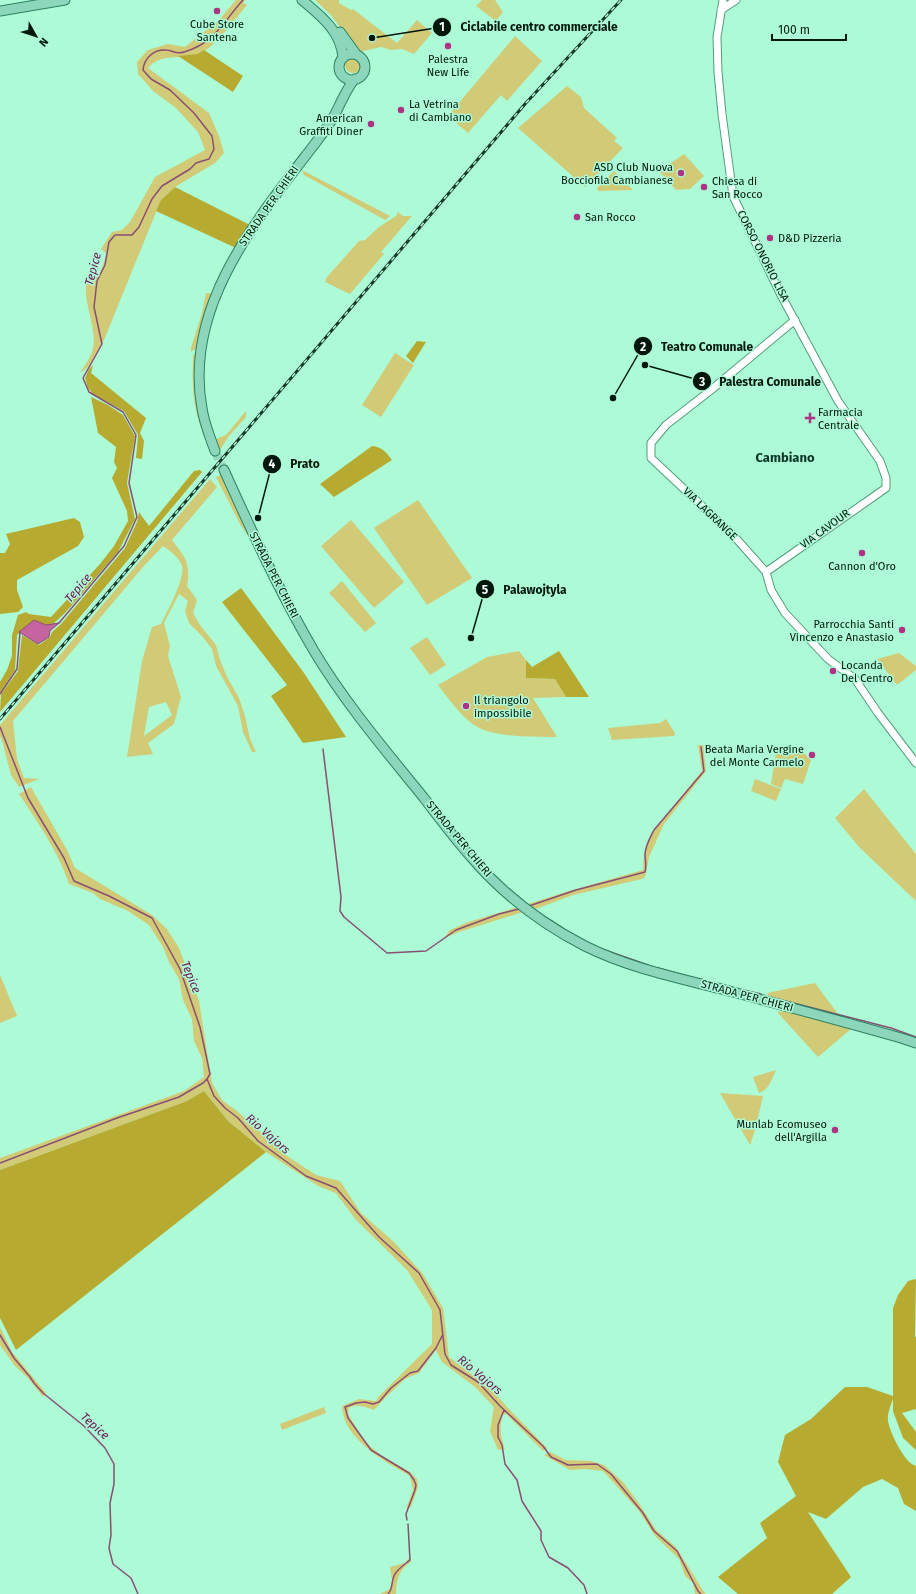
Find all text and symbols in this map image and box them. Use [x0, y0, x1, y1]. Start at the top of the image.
marker: Cube Store Santena [212, 6, 222, 16]
callout: Ciclabile centro commerciale [432, 15, 625, 39]
north arrow [16, 16, 56, 56]
scale bar [772, 16, 846, 42]
place label: Cube Store Santena [190, 18, 244, 44]
text: 1 [439, 20, 445, 34]
text: Ciclabile centro commerciale [460, 20, 618, 34]
text: 100 m [778, 23, 810, 37]
text: N [36, 35, 51, 49]
marker: Palestra New Life [443, 41, 453, 51]
place label: Palestra New Life [427, 53, 469, 79]
place label: La Vetrina di Cambiano [409, 98, 472, 124]
marker: La Vetrina di Cambiano [396, 105, 406, 115]
place label: American Graffiti Diner [299, 112, 364, 138]
marker: American Graffiti Diner [366, 119, 376, 129]
place label: ASD Club Nuova Bocciofila Cambianese [561, 161, 673, 187]
street label: STRADA PER CHIERI [236, 163, 302, 249]
marker: ASD Club Nuova Bocciofila Cambianese [676, 168, 686, 178]
place label: Chiesa di San Rocco [712, 175, 763, 201]
marker: Chiesa di San Rocco [699, 182, 709, 192]
street label: CORSO ONORIO LISA [734, 208, 792, 304]
place label: San Rocco [585, 211, 636, 224]
marker: San Rocco [572, 212, 582, 222]
place label: D&D Pizzeria [778, 232, 841, 245]
marker: D&D Pizzeria [765, 233, 775, 243]
water label: Tepice [82, 251, 104, 287]
callout: Teatro Comunale [633, 334, 761, 358]
text: 2 [640, 340, 646, 354]
text: Teatro Comunale [661, 340, 753, 354]
callout: Palestra Comunale [692, 369, 829, 393]
text: 3 [698, 375, 705, 389]
text: Palestra Comunale [719, 375, 821, 389]
place label: Farmacia Centrale [818, 406, 863, 432]
marker: Farmacia Centrale [805, 413, 815, 423]
district label: Cambiano [755, 450, 815, 465]
callout: Prato [262, 452, 328, 476]
text: 4 [269, 457, 276, 471]
text: Prato [290, 457, 320, 471]
street label: VIA LAGRANGE [680, 485, 740, 543]
street label: VIA CAVOUR [798, 506, 853, 551]
street label: STRADA PER CHIERI [247, 530, 301, 620]
marker: Cannon d'Oro [857, 548, 867, 558]
place label: Cannon d'Oro [828, 560, 896, 573]
water label: Tepice [62, 571, 94, 605]
callout: Palawojtyla [475, 577, 574, 601]
text: 5 [482, 583, 489, 597]
text: Palawojtyla [503, 583, 567, 597]
place label: Parrocchia Santi Vincenzo e Anastasio [790, 618, 894, 644]
marker: Parrocchia Santi Vincenzo e Anastasio [897, 625, 907, 635]
place label: Locanda Del Centro [841, 659, 893, 685]
marker: Locanda Del Centro [828, 666, 838, 676]
place label: Il triangolo impossibile [474, 694, 532, 720]
marker: Il triangolo impossibile [461, 701, 471, 711]
place label: Beata Maria Vergine del Monte Carmelo [705, 743, 804, 769]
marker: Beata Maria Vergine del Monte Carmelo [807, 750, 817, 760]
street label: STRADA PER CHIERI [423, 798, 495, 880]
water label: Tepice [178, 959, 204, 995]
street label: STRADA PER CHIERI [699, 977, 795, 1015]
water label: Rio Vajors [243, 1111, 293, 1157]
place label: Munlab Ecomuseo dell'Argilla [736, 1118, 827, 1144]
marker: Munlab Ecomuseo dell'Argilla [830, 1125, 840, 1135]
water label: Rio Vajors [455, 1352, 506, 1398]
water label: Tepice [78, 1410, 112, 1442]

